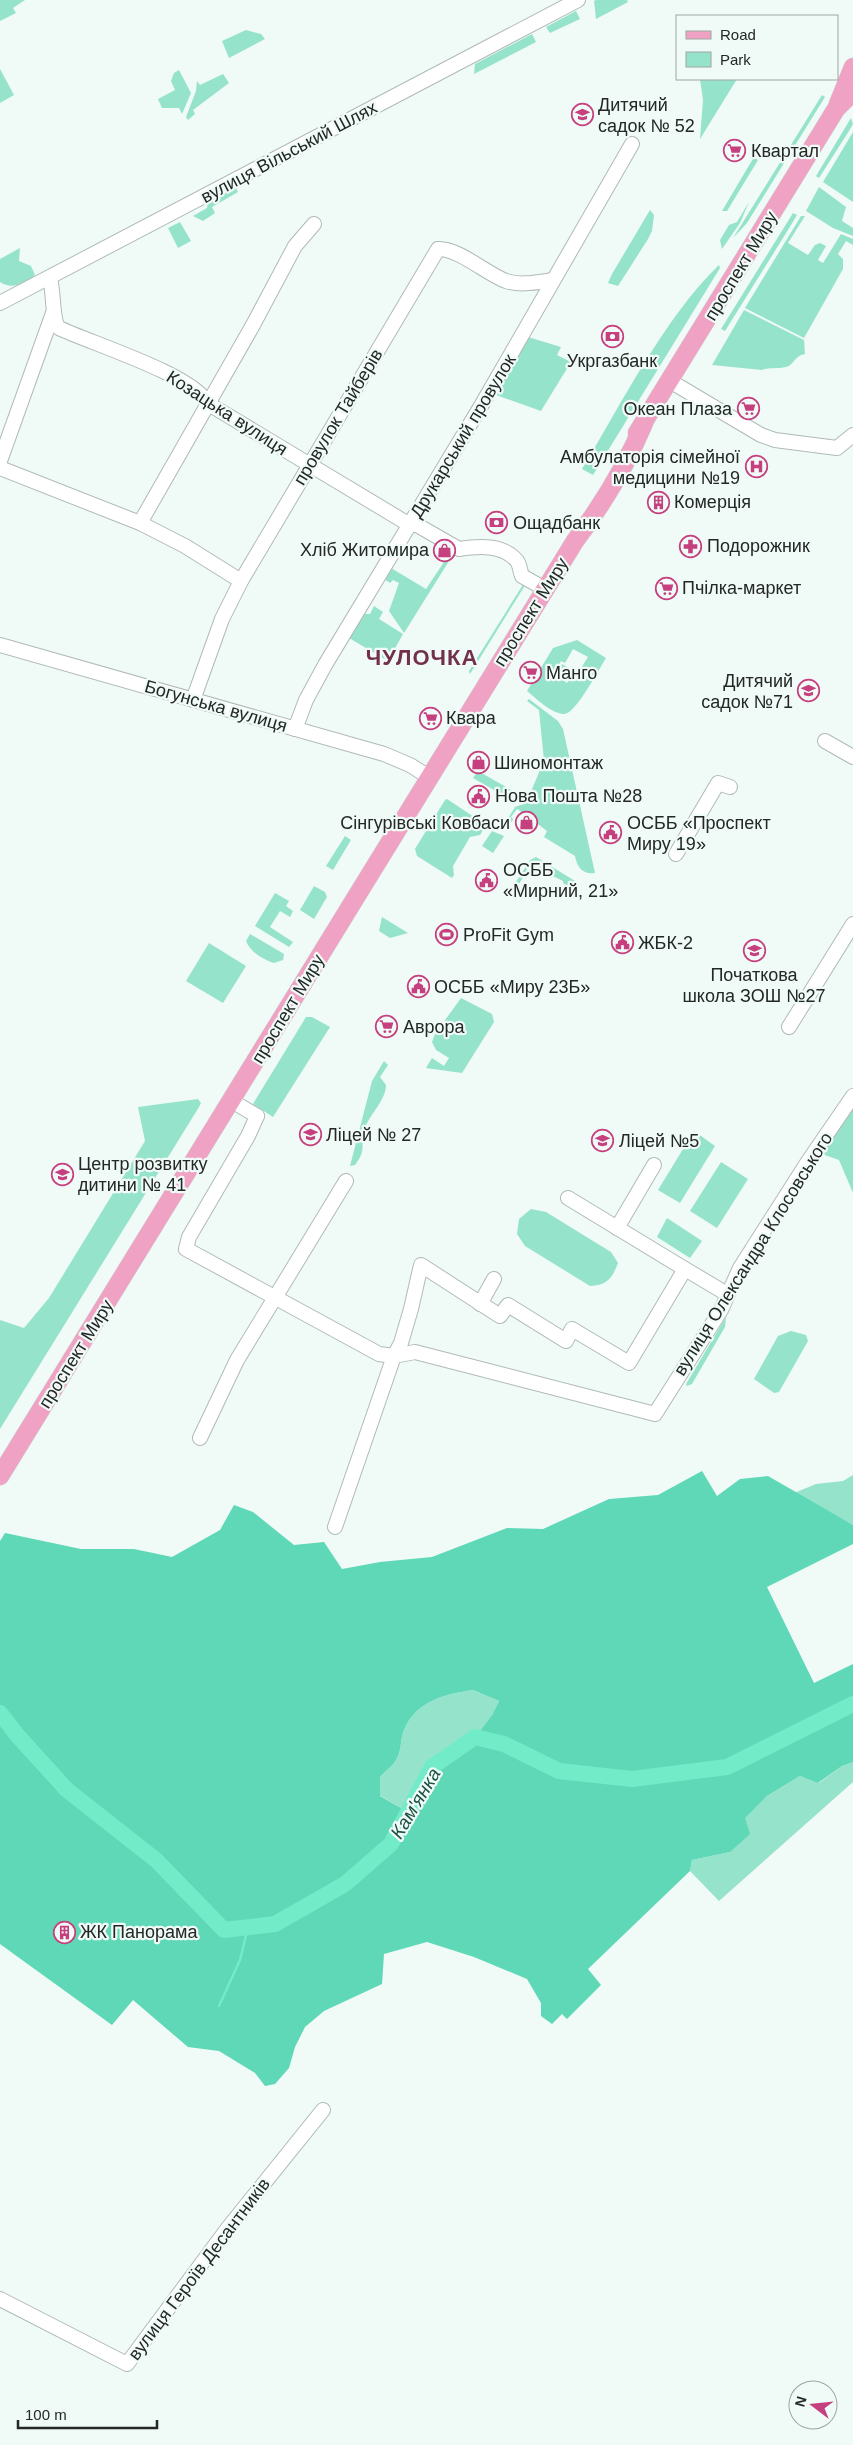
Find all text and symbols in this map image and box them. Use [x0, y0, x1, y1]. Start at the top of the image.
legend [676, 15, 838, 80]
text: Road [720, 26, 756, 43]
text: Park [720, 51, 751, 68]
place label: Дитячий садок № 52 [598, 95, 695, 136]
street label: вулиця Вільський Шлях [198, 97, 380, 207]
school or university icon: Дитячий садок № 52 [570, 103, 594, 127]
supermarket icon: Квартал [723, 139, 747, 163]
place label: Квартал [751, 141, 819, 161]
street label: проспект Миру [701, 208, 781, 324]
bank icon: Укргазбанк [600, 324, 624, 348]
street label: провулок Тайберів [289, 345, 387, 489]
street label: Друкарський провулок [406, 351, 520, 521]
place label: Укргазбанк [567, 351, 657, 371]
street label: Козацька вулиця [163, 367, 291, 459]
supermarket icon: Океан Плаза [736, 397, 760, 421]
place label: Океан Плаза [623, 399, 733, 419]
place label: Амбулаторія сімейної медицини №19 [560, 447, 740, 488]
hospital icon: Амбулаторія сімейної медицини №19 [744, 455, 768, 479]
building icon: Комерція [646, 490, 670, 514]
place label: Комерція [674, 492, 751, 512]
bank icon: Ощадбанк [485, 511, 509, 535]
place label: Ощадбанк [513, 513, 600, 533]
pharmacy icon: Подорожник [679, 534, 703, 558]
place label: Подорожник [707, 536, 810, 556]
shop icon: Хліб Житомира [433, 538, 457, 562]
place label: Хліб Житомира [300, 540, 430, 560]
street label: проспект Миру [490, 554, 572, 670]
supermarket icon: Пчілка-маркет [654, 576, 678, 600]
place label: Пчілка-маркет [682, 578, 801, 598]
district label: ЧУЛОЧКА [366, 645, 478, 670]
supermarket icon: Манго [518, 661, 542, 685]
place label: Манго [546, 663, 597, 683]
place label: Дитячий садок №71 [701, 671, 793, 712]
street label: Богунська вулиця [142, 676, 290, 736]
school or university icon: Дитячий садок №71 [797, 679, 821, 703]
supermarket icon: Квара [418, 706, 442, 730]
place label: Квара [446, 708, 497, 728]
shop icon: Шиномонтаж [466, 751, 490, 775]
place label: Шиномонтаж [494, 753, 603, 773]
public building icon: Нова Пошта №28 [467, 784, 491, 808]
place label: Нова Пошта №28 [495, 786, 642, 806]
shop icon: Сінгурівські Ковбаси [514, 811, 538, 835]
place label: Сінгурівські Ковбаси [340, 813, 510, 833]
place label: ОСББ «Проспект Миру 19» [627, 813, 771, 854]
public building icon: ОСББ «Проспект Миру 19» [599, 821, 623, 845]
place label: ОСББ «Мирний, 21» [503, 860, 618, 901]
public building icon: ОСББ «Мирний, 21» [475, 868, 499, 892]
sports icon: ProFit Gym [435, 923, 459, 947]
place label: ProFit Gym [463, 925, 554, 945]
public building icon: ЖБК-2 [610, 931, 634, 955]
place label: ЖБК-2 [638, 933, 693, 953]
school or university icon: Початкова школа ЗОШ №27 [742, 938, 766, 962]
street label: проспект Миру [248, 951, 328, 1067]
place label: Початкова школа ЗОШ №27 [682, 965, 826, 1006]
public building icon: ОСББ «Миру 23Б» [406, 975, 430, 999]
place label: ОСББ «Миру 23Б» [434, 977, 590, 997]
supermarket icon: Аврора [375, 1015, 399, 1039]
place label: Аврора [403, 1017, 466, 1037]
school or university icon: Ліцей № 27 [298, 1123, 322, 1147]
place label: Ліцей № 27 [326, 1125, 421, 1145]
school or university icon: Ліцей №5 [591, 1129, 615, 1153]
street label: вулиця Олександра Клосовського [670, 1129, 836, 1379]
place label: Ліцей №5 [619, 1131, 699, 1151]
place label: Центр розвитку дитини № 41 [78, 1154, 208, 1195]
school or university icon: Центр розвитку дитини № 41 [50, 1162, 74, 1186]
street label: проспект Миру [35, 1296, 117, 1412]
water label: Кам'янка [386, 1764, 445, 1842]
building icon: ЖК Панорама [52, 1920, 76, 1944]
place label: ЖК Панорама [80, 1922, 198, 1942]
street label: вулиця Героїв Десантників [124, 2174, 274, 2364]
north arrow [788, 2380, 838, 2430]
text: N [791, 2394, 810, 2408]
scale bar [18, 2398, 156, 2430]
text: 100 m [25, 2406, 67, 2423]

